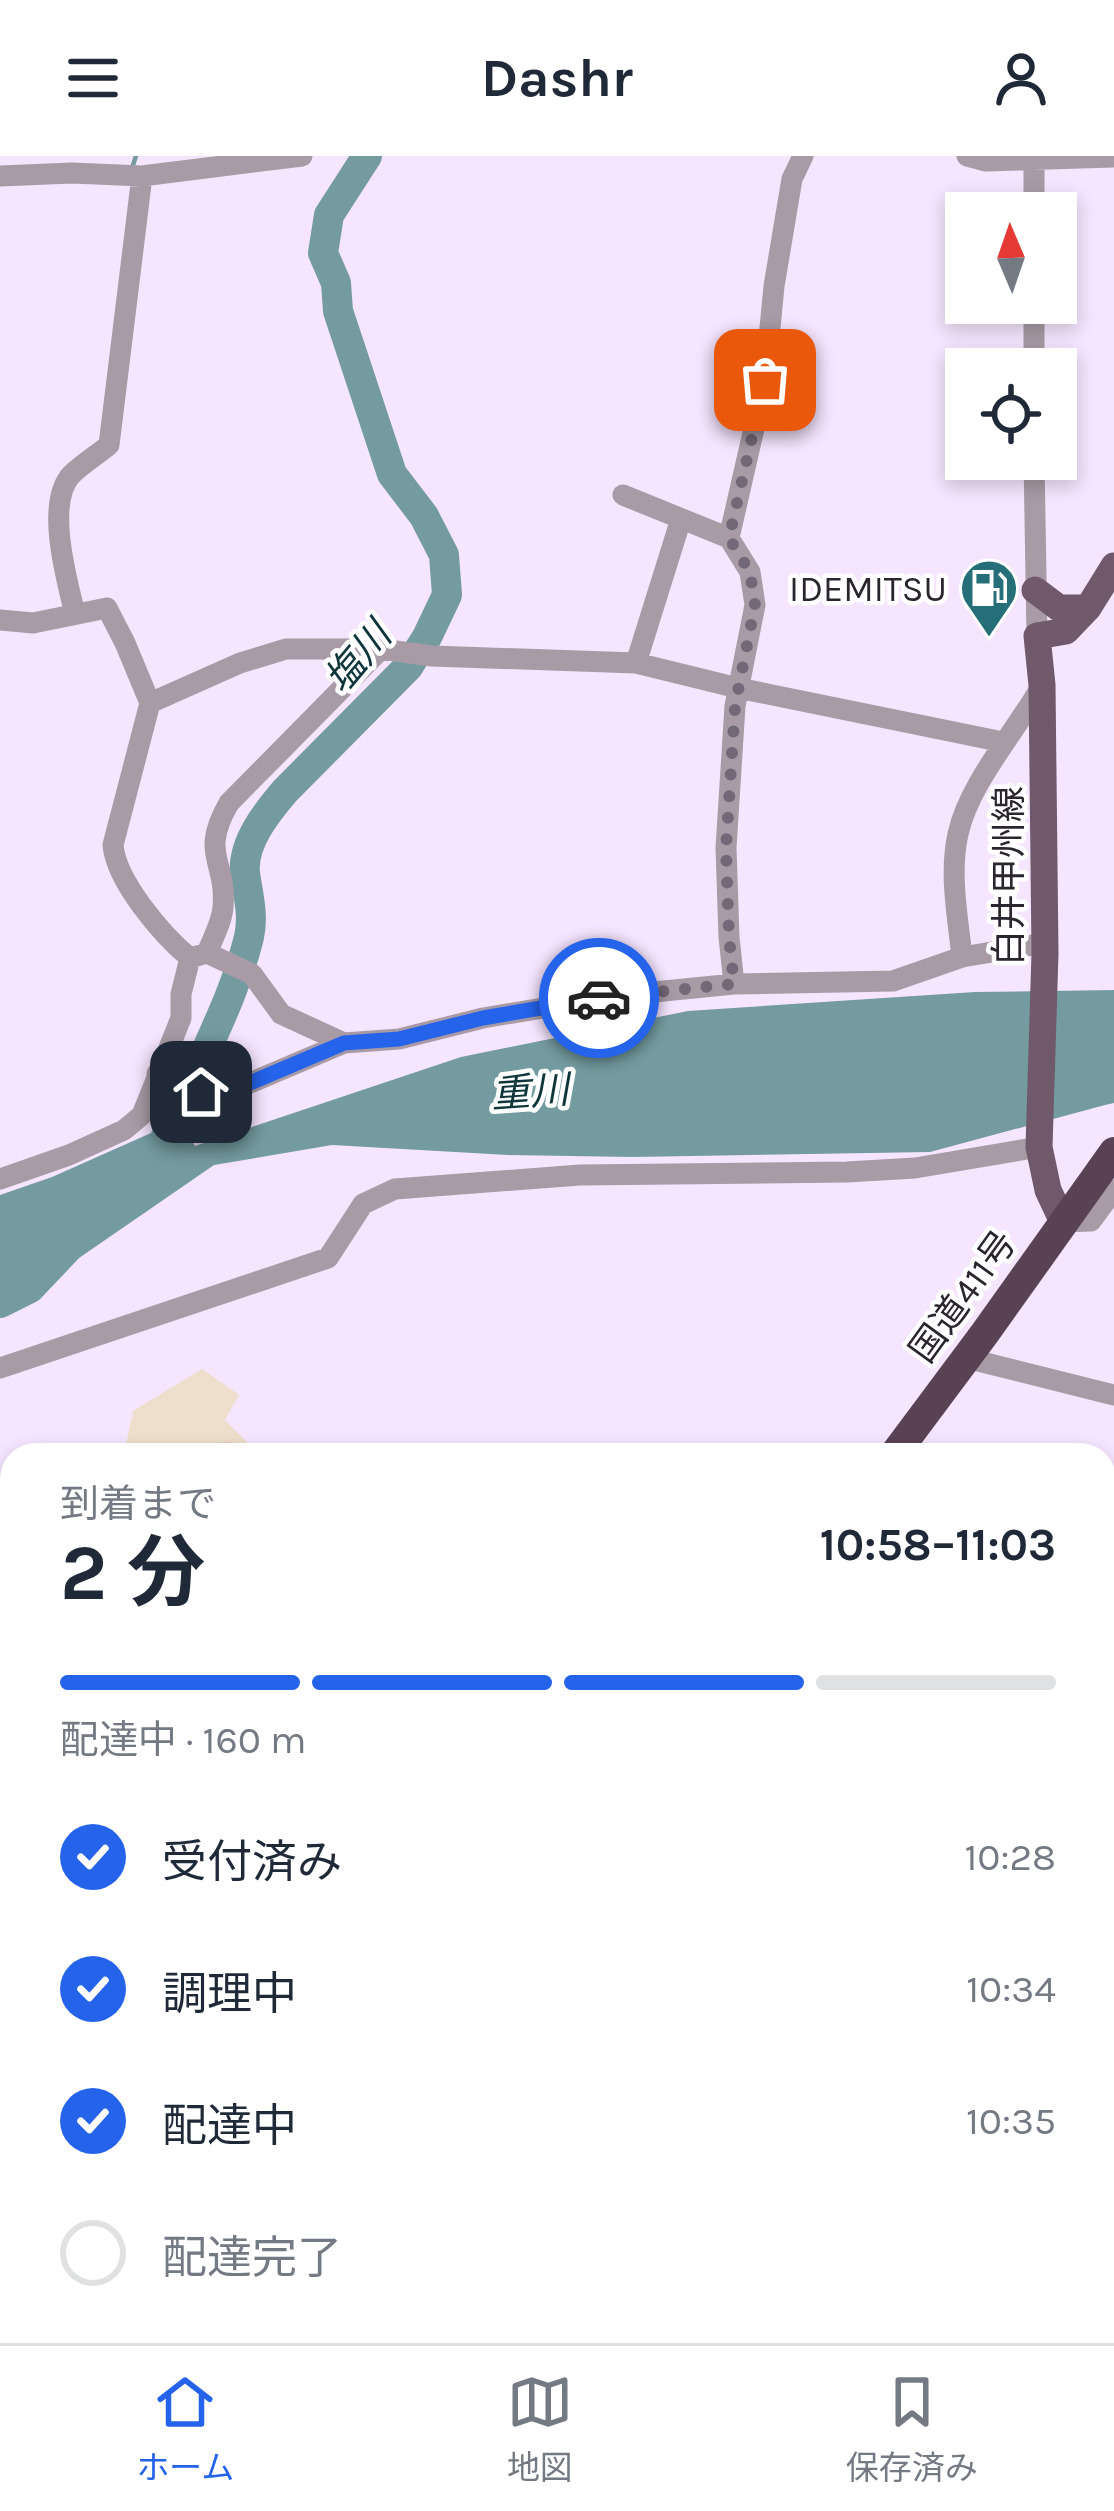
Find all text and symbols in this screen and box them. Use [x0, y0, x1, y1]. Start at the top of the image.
icon: menu [60, 45, 126, 111]
icon: person [988, 45, 1054, 111]
text: Dashr [481, 46, 633, 110]
north arrow [945, 192, 1077, 324]
map controls [945, 192, 1077, 480]
pin [714, 329, 816, 431]
icon: bag [732, 347, 798, 413]
button: locate [945, 348, 1077, 480]
fuel station icon: IDEMITSU [958, 557, 1020, 639]
place label: IDEMITSU [789, 568, 947, 610]
water label: 塩川 [315, 610, 403, 702]
street label: 白井甲州線 [988, 786, 1030, 966]
courier [539, 938, 659, 1058]
icon: car [566, 965, 632, 1031]
pin [150, 1041, 252, 1143]
icon: home [168, 1059, 234, 1125]
water label: 重川 [490, 1066, 575, 1118]
street label: 国道411号 [901, 1223, 1024, 1370]
text: 到着まで [60, 1481, 216, 1527]
text: 10:58–11:03 [820, 1519, 1056, 1571]
text: 2 分 [60, 1527, 205, 1619]
text: 配達中 · 160 m [60, 1717, 307, 1763]
icon: check [60, 1824, 126, 1890]
text: 10:28 [964, 1834, 1056, 1880]
text: 受付済み [162, 1836, 342, 1888]
icon: check [60, 1956, 126, 2022]
text: 10:34 [966, 1966, 1056, 2012]
text: 調理中 [162, 1968, 297, 2020]
icon: check [60, 2088, 126, 2154]
text: 10:35 [966, 2098, 1056, 2144]
text: 配達中 [162, 2100, 297, 2152]
text: 配達完了 [162, 2232, 342, 2284]
tab: ホーム [136, 2369, 234, 2489]
tab: 地図 [507, 2369, 573, 2489]
tab: 保存済み [846, 2369, 978, 2489]

